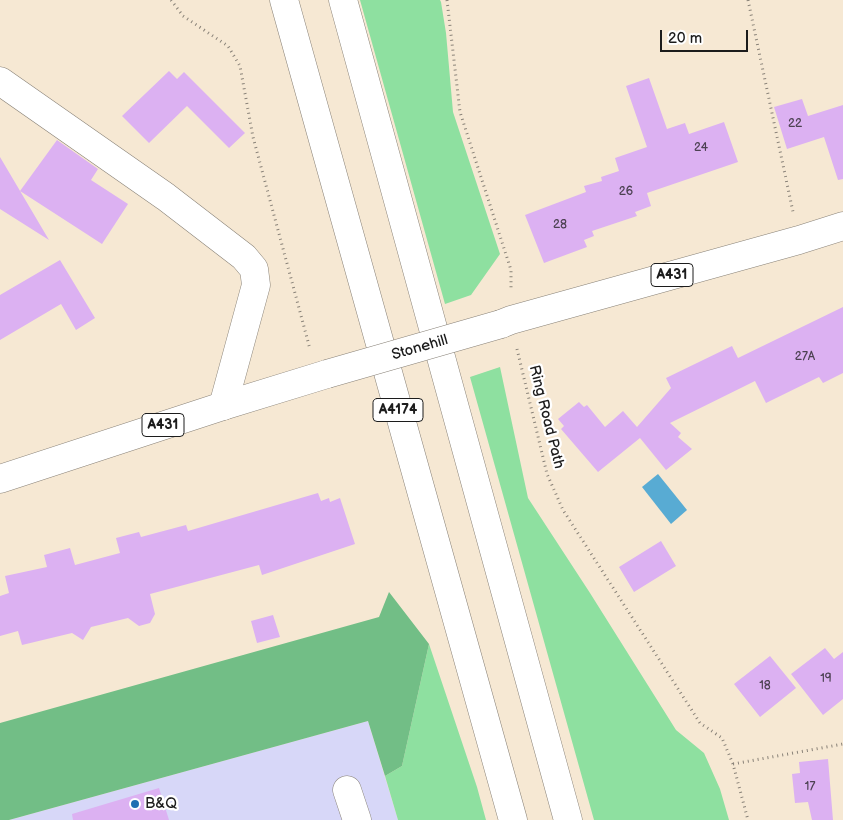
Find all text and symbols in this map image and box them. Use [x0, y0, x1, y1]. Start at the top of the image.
scale bar [663, 20, 750, 52]
text: 20 m [668, 29, 702, 48]
house number: 22 [788, 117, 802, 131]
house number: 24 [694, 141, 708, 155]
house number: 26 [619, 185, 633, 199]
house number: 28 [553, 218, 567, 232]
road number: A431 [651, 264, 693, 286]
street label: Stonehill [390, 331, 450, 365]
house number: 27A [795, 350, 815, 364]
street label: Ring Road Path [524, 363, 568, 471]
road number: A4174 [373, 398, 423, 422]
road number: A431 [142, 414, 184, 436]
house number: 19 [820, 672, 832, 686]
house number: 18 [759, 679, 771, 693]
house number: 17 [805, 780, 815, 794]
place label: B&Q [145, 795, 177, 813]
marker: B&Q [129, 798, 141, 810]

